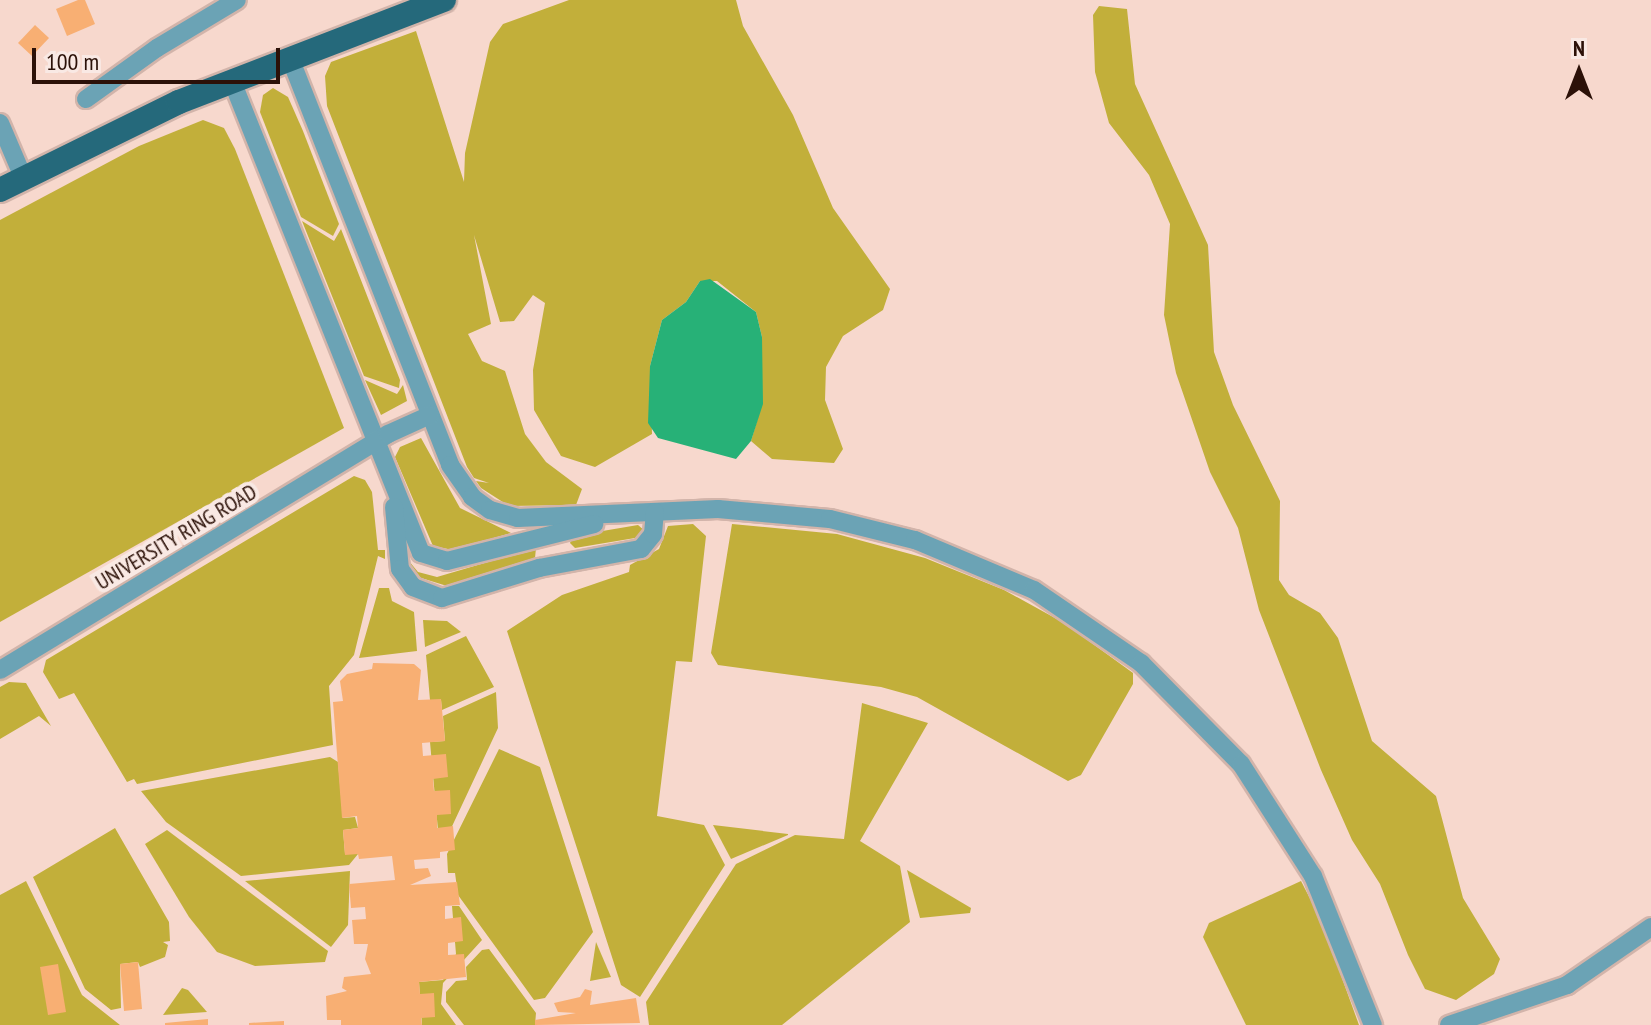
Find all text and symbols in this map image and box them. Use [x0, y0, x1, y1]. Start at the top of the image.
scale bar [36, 32, 284, 82]
north arrow [1539, 32, 1619, 112]
text: N [1573, 34, 1585, 62]
text: 100 m [46, 46, 99, 77]
street label: UNIVERSITY RING ROAD [90, 478, 262, 596]

